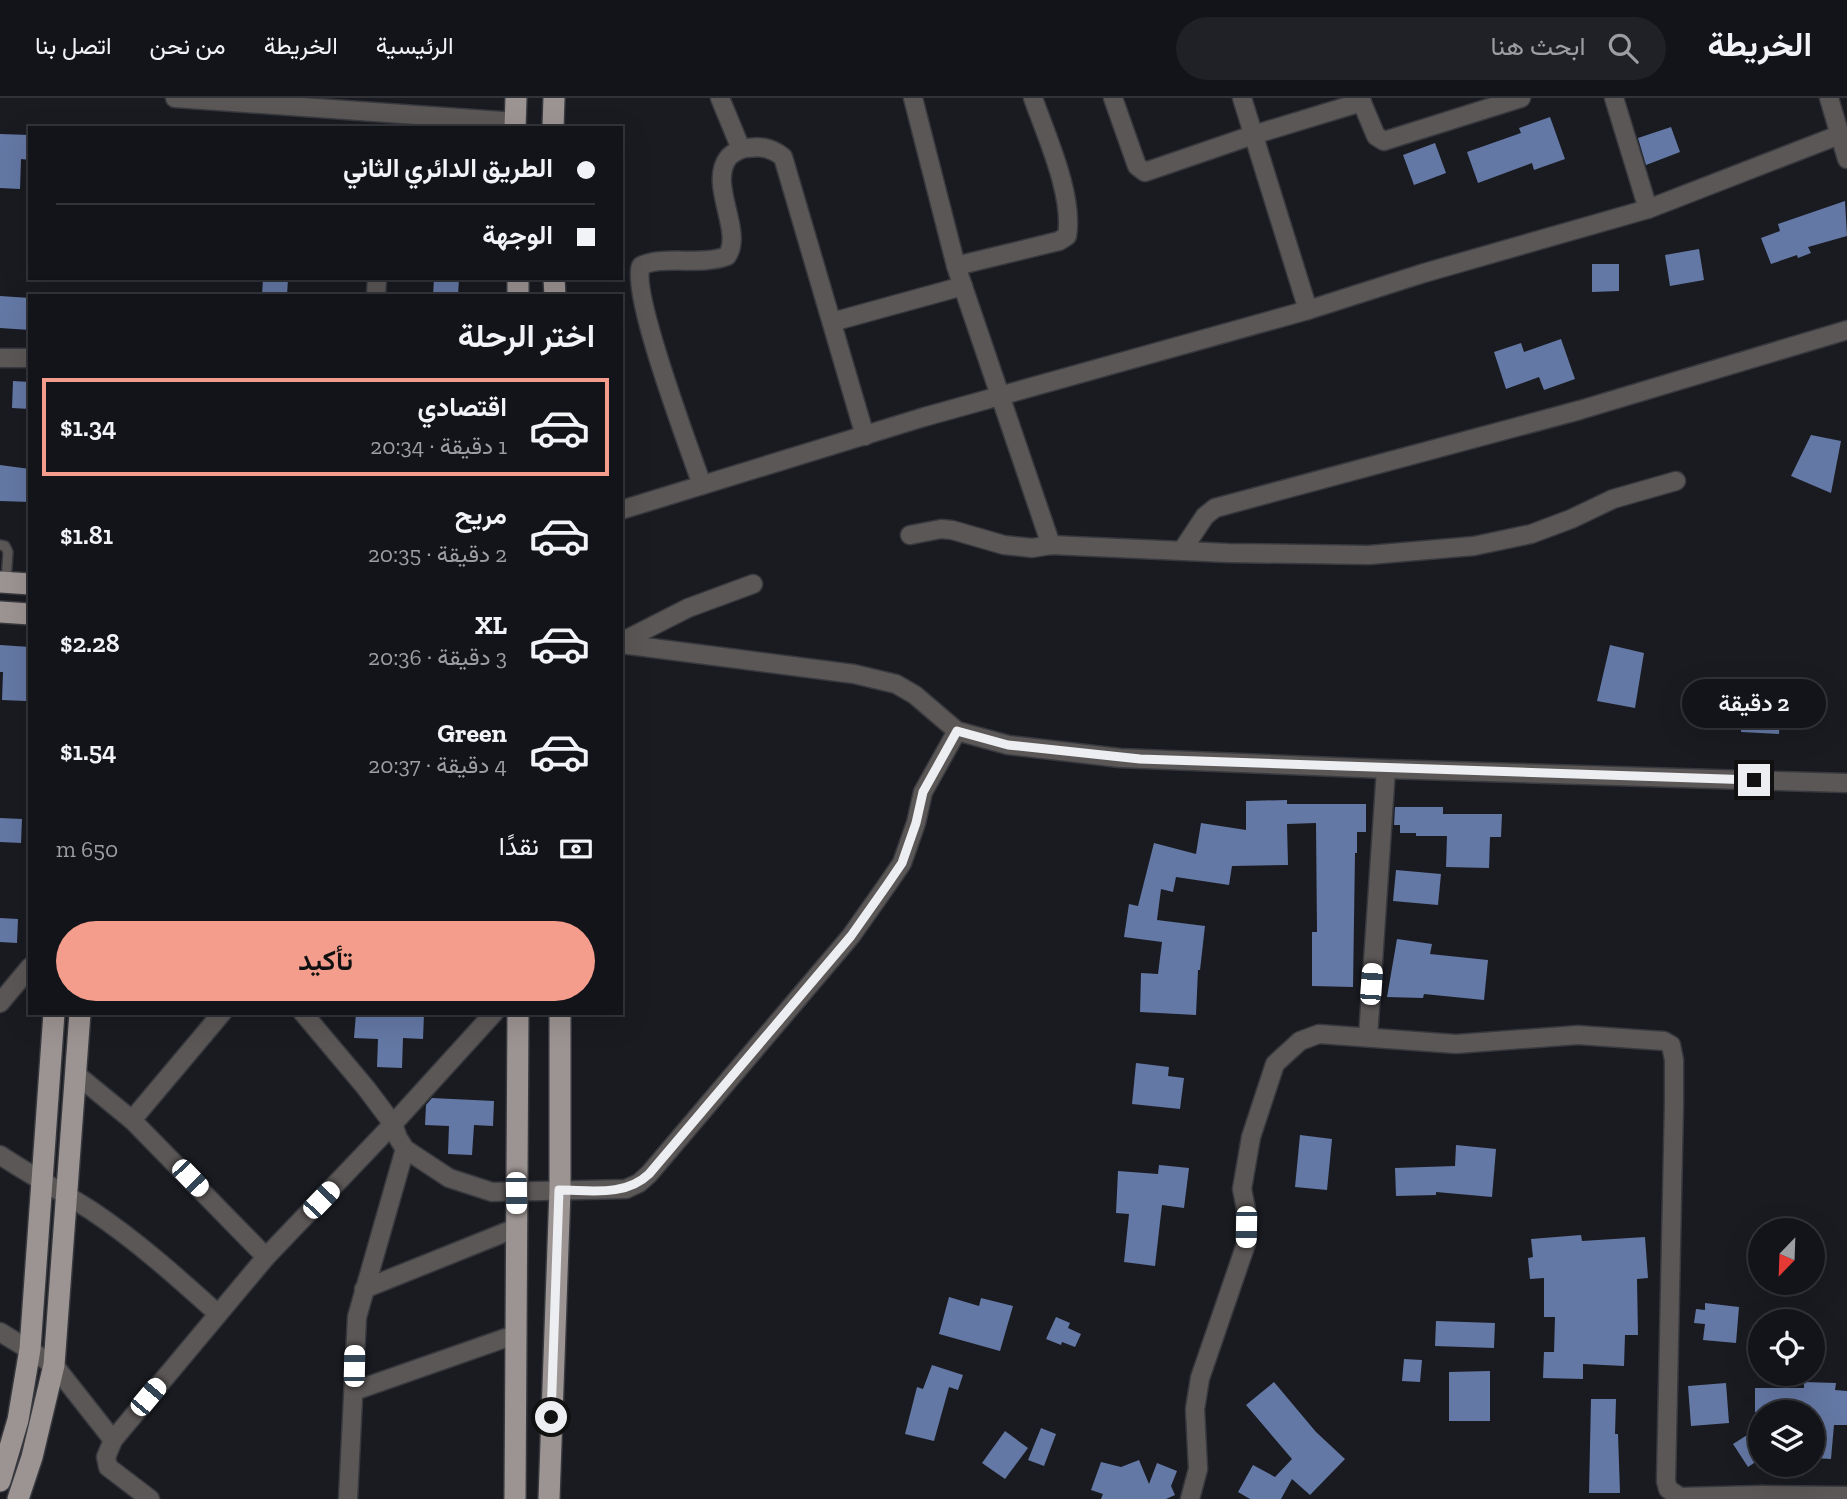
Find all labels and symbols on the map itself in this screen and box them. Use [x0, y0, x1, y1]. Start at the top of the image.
callout: 2 دقيقة [1682, 678, 1826, 728]
route end [1738, 764, 1770, 796]
car [1360, 962, 1383, 1006]
car [168, 1156, 213, 1200]
car [506, 1172, 527, 1214]
car [299, 1178, 344, 1222]
car [1236, 1206, 1257, 1248]
north arrow [1748, 1218, 1825, 1295]
car [344, 1345, 365, 1387]
car [127, 1374, 170, 1420]
route start [535, 1401, 567, 1433]

